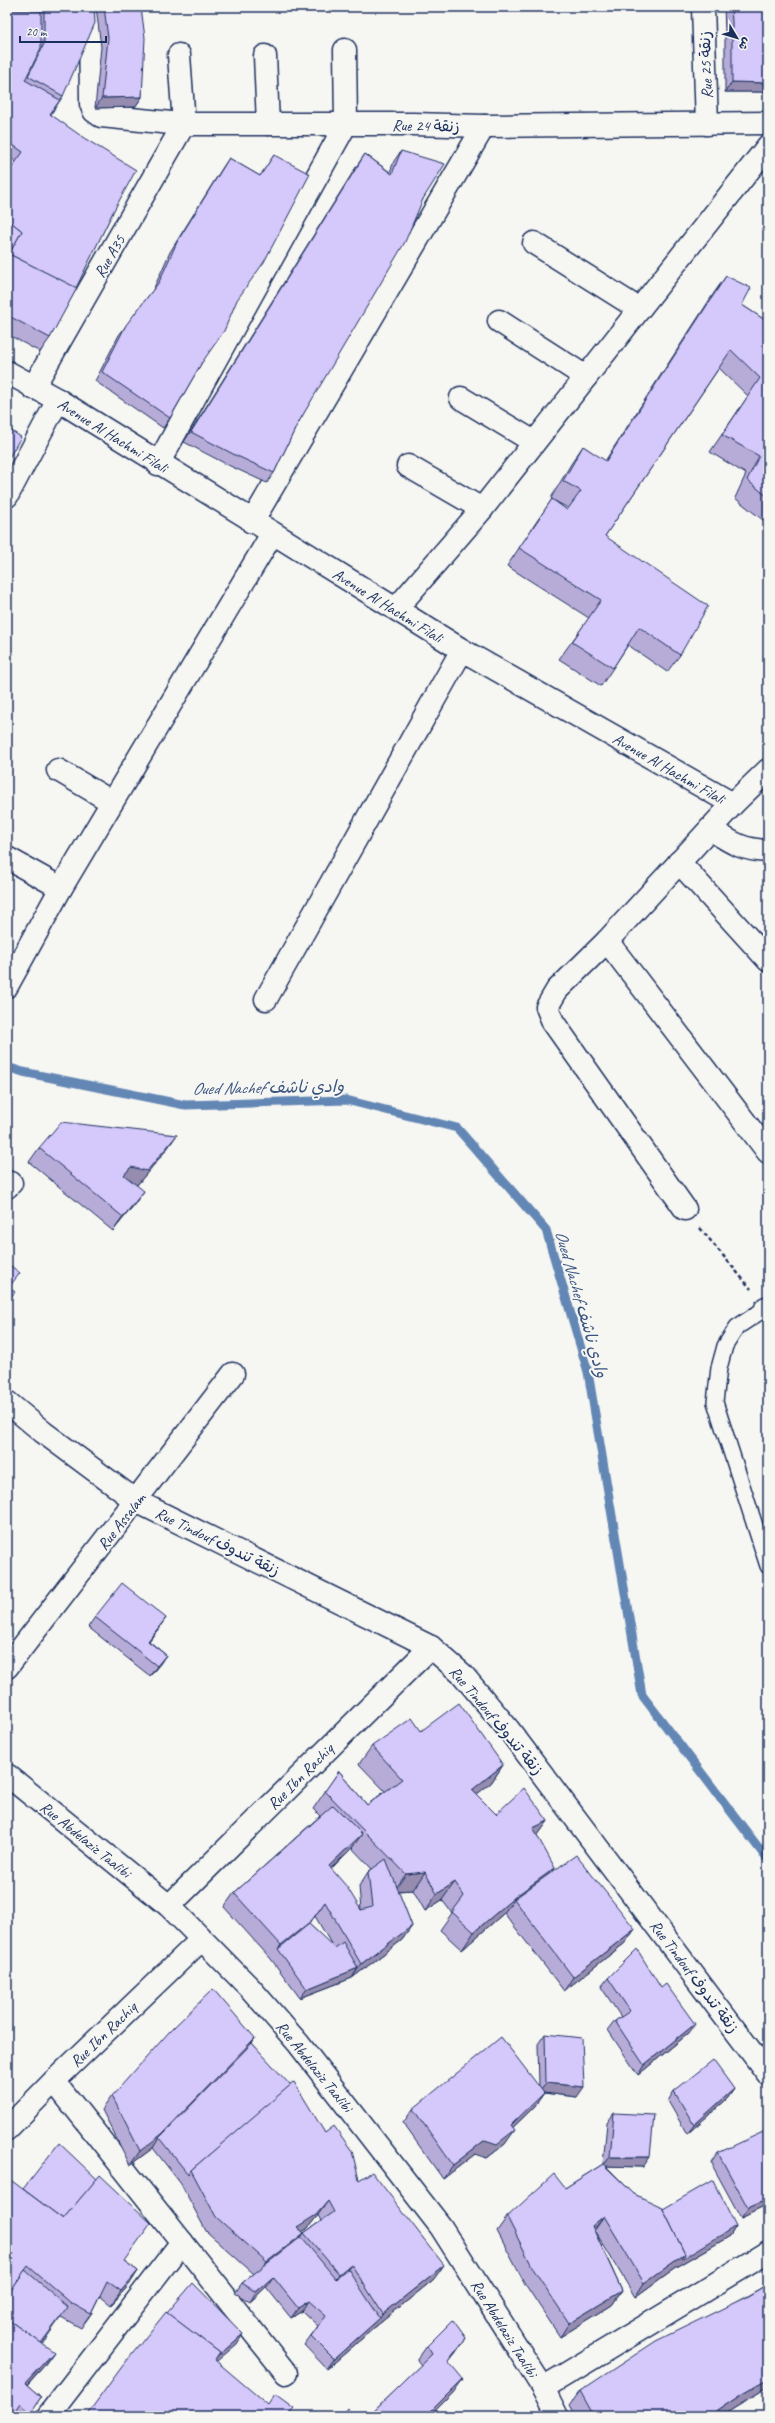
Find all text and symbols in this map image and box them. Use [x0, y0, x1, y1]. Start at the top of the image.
scale bar [20, 18, 106, 44]
north arrow [717, 18, 757, 58]
text: 20 m [26, 24, 48, 40]
street label: Rue 25 زنقة [695, 31, 717, 99]
text: ش [736, 35, 754, 53]
street label: Rue 24 زنقة [392, 115, 460, 137]
street label: Rue A35 [90, 231, 130, 281]
street label: Avenue Al Hachmi Filali [54, 394, 173, 479]
street label: Avenue Al Hachmi Filali [329, 564, 448, 649]
street label: Avenue Al Hachmi Filali [609, 729, 730, 810]
water label: Oued Nachef وادي ناشف [192, 1076, 344, 1101]
water label: Oued Nachef وادي ناشف [549, 1228, 613, 1381]
street label: Rue Assalam [93, 1487, 152, 1554]
street label: Rue Tindouf زنقة تندوف [152, 1503, 283, 1581]
street label: Rue Tindouf زنقة تندوف [445, 1662, 548, 1779]
street label: Rue Ibn Rachiq [263, 1738, 339, 1814]
street label: Rue Abdelaziz Taalibi [36, 1797, 136, 1884]
street label: Rue Tindouf زنقة تندوف [645, 1916, 743, 2037]
street label: Rue Ibn Rachiq [66, 1996, 143, 2072]
street label: Rue Abdelaziz Taalibi [271, 2017, 358, 2118]
street label: Rue Abdelaziz Taalibi [466, 2276, 543, 2383]

